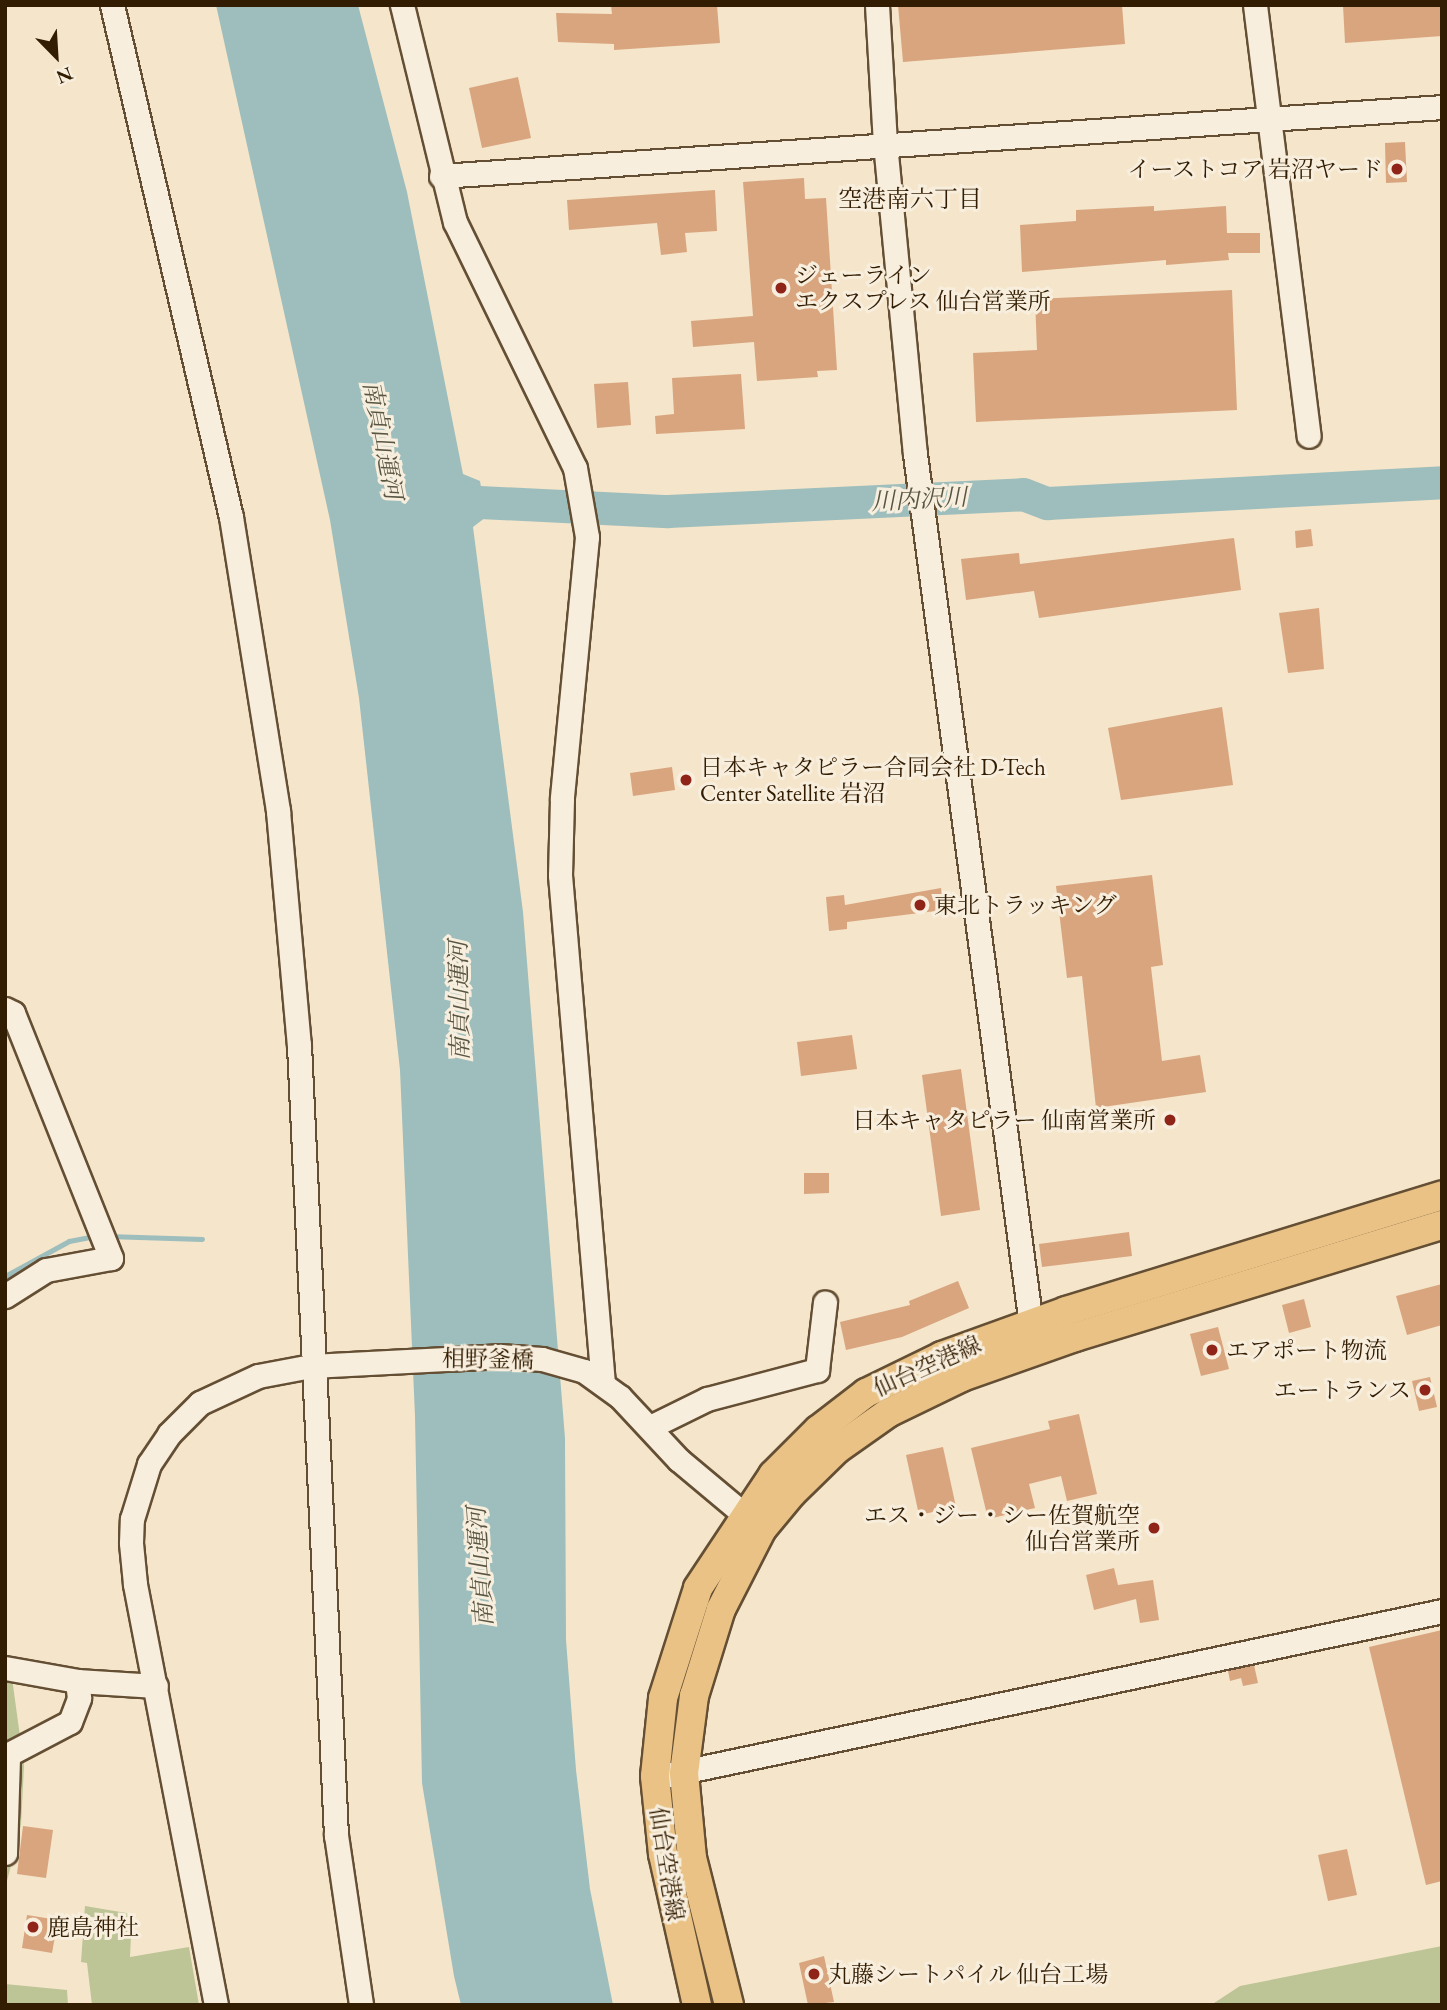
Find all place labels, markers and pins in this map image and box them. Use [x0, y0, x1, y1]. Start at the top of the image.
place label: イーストコア 岩沼ヤード [1125, 155, 1383, 183]
marker: イーストコア 岩沼ヤード [1389, 161, 1405, 177]
place label: ジェーライン エクスプレス 仙台営業所 [795, 261, 1053, 315]
marker: ジェーライン エクスプレス 仙台営業所 [773, 280, 789, 296]
place label: 日本キャタピラー合同会社 D-Tech Center Satellite 岩沼 [700, 753, 1046, 807]
marker: 日本キャタピラー合同会社 D-Tech Center Satellite 岩沼 [678, 772, 694, 788]
place label: 東北トラッキング [934, 891, 1118, 919]
marker: 東北トラッキング [912, 897, 928, 913]
place label: 日本キャタピラー 仙南営業所 [852, 1106, 1156, 1134]
marker: 日本キャタピラー 仙南営業所 [1162, 1112, 1178, 1128]
place label: エアポート物流 [1226, 1336, 1387, 1364]
marker: エアポート物流 [1204, 1342, 1220, 1358]
place label: エートランス [1273, 1376, 1411, 1404]
marker: エートランス [1417, 1382, 1433, 1398]
place label: エス・ジー・シー佐賀航空 仙台営業所 [864, 1501, 1140, 1555]
marker: エス・ジー・シー佐賀航空 仙台営業所 [1146, 1520, 1162, 1536]
place label: 鹿島神社 [47, 1913, 139, 1941]
marker: 鹿島神社 [25, 1919, 41, 1935]
place label: 丸藤シートパイル 仙台工場 [828, 1960, 1109, 1988]
marker: 丸藤シートパイル 仙台工場 [806, 1966, 822, 1982]

